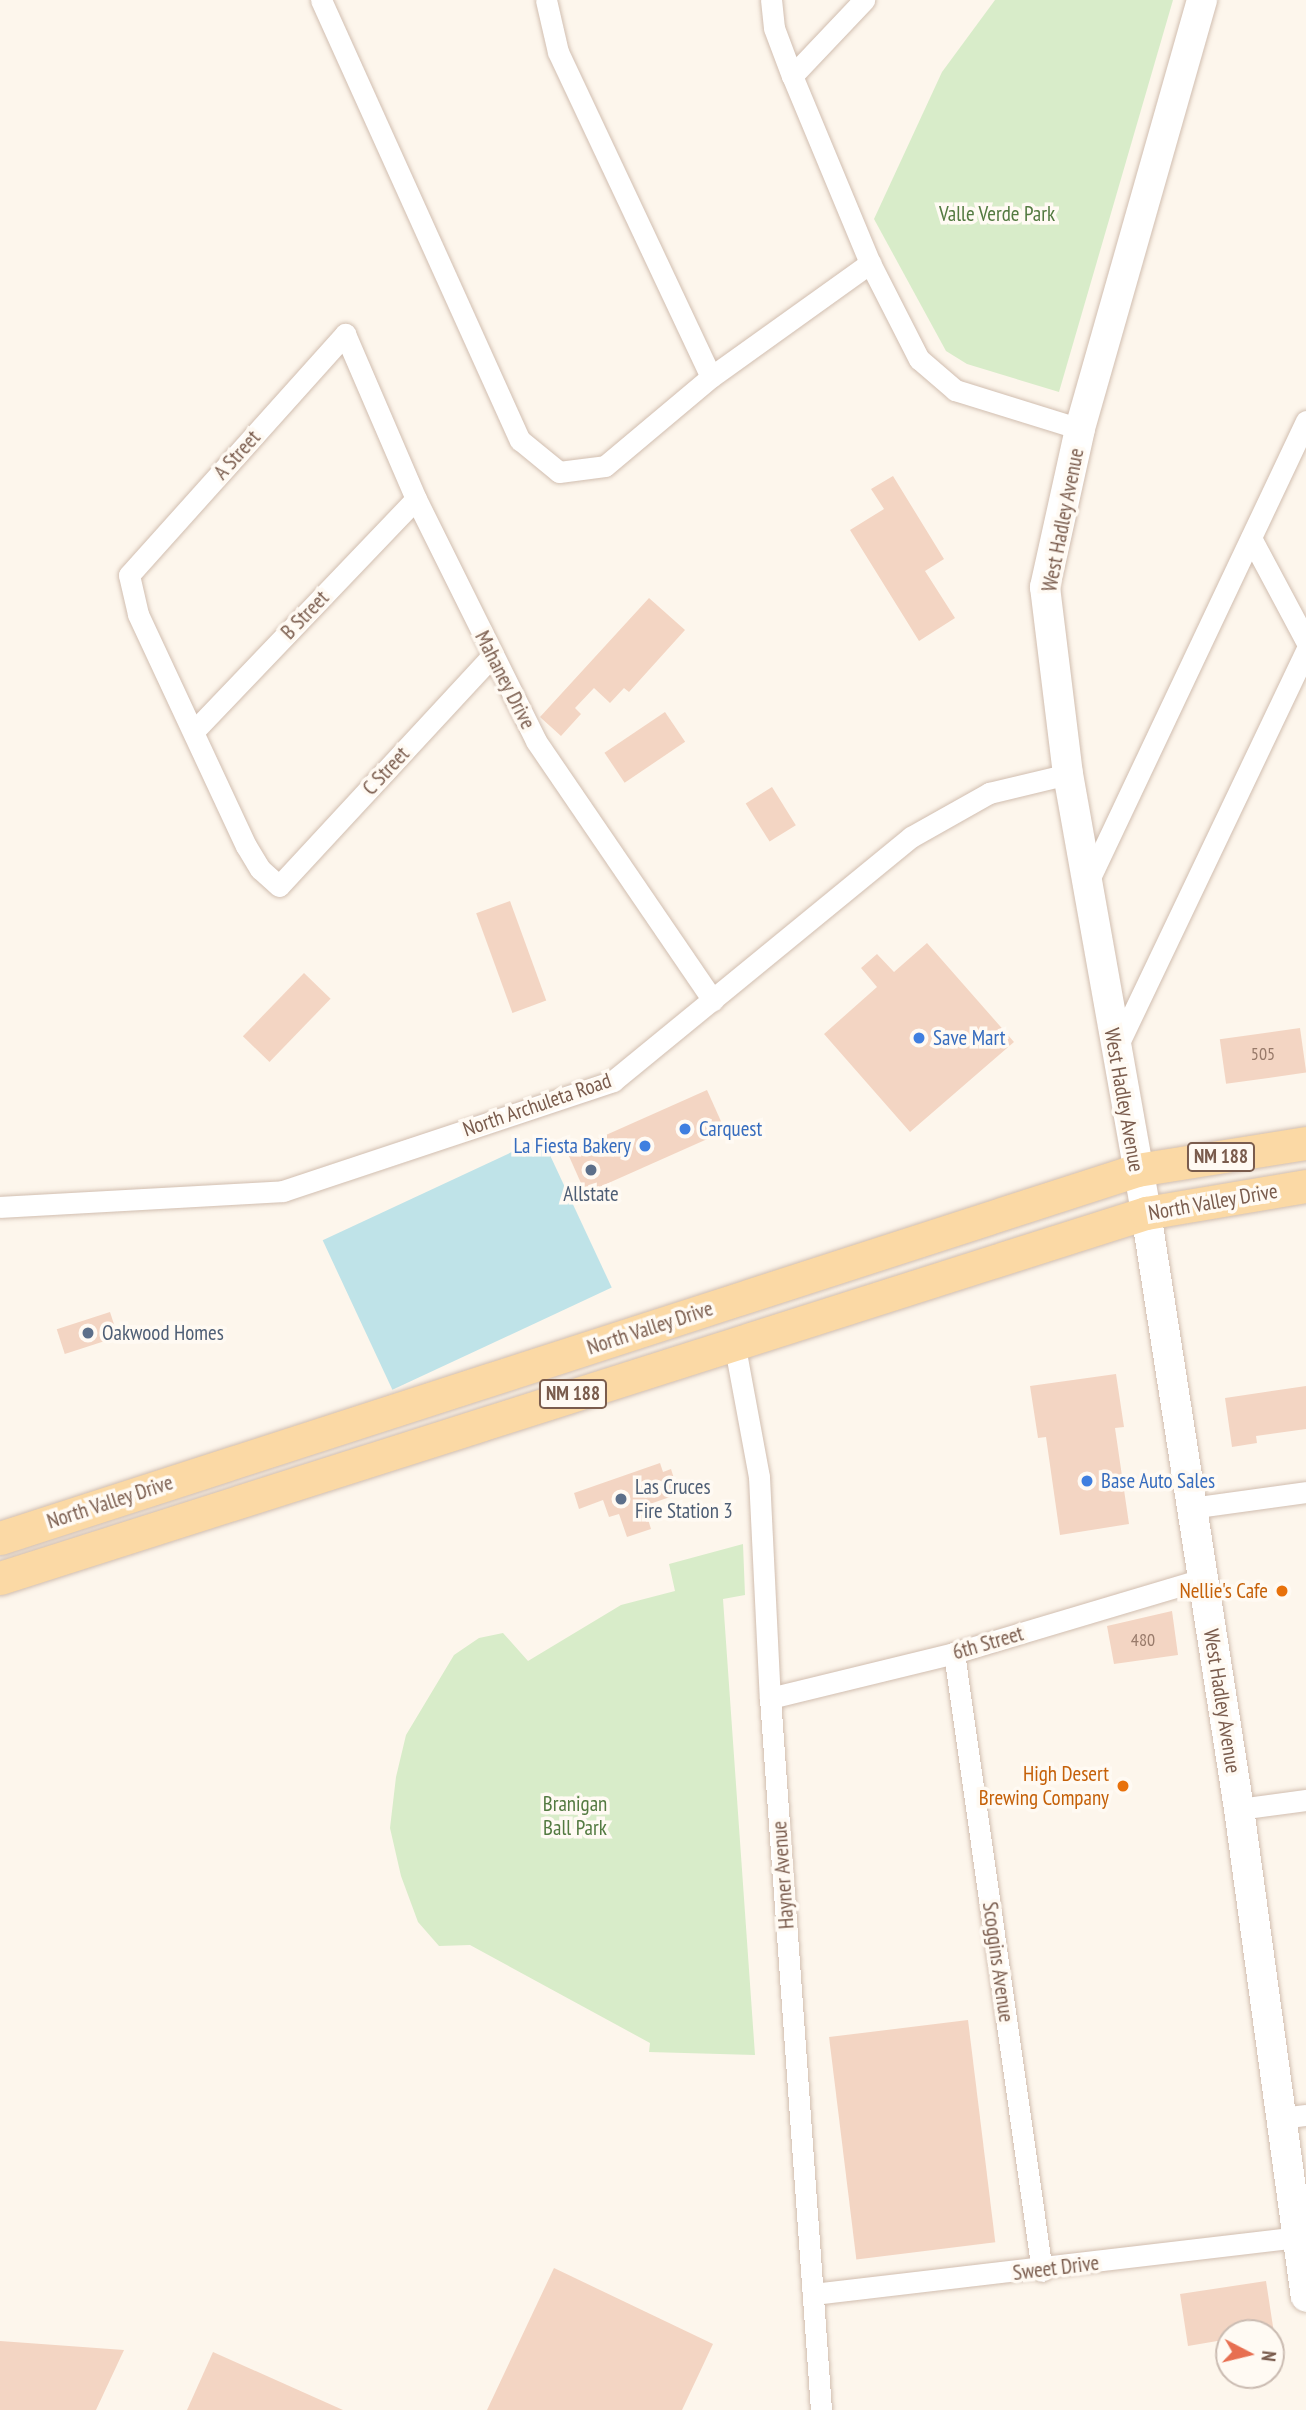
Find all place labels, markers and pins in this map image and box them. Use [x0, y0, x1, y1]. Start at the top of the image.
place label: Save Mart [933, 1025, 1005, 1051]
marker: Save Mart [911, 1030, 927, 1046]
place label: Carquest [699, 1116, 762, 1142]
marker: Carquest [677, 1121, 693, 1137]
place label: La Fiesta Bakery [514, 1133, 631, 1159]
marker: La Fiesta Bakery [637, 1138, 653, 1154]
marker: Allstate [583, 1162, 599, 1178]
place label: Allstate [563, 1181, 619, 1207]
place label: Oakwood Homes [102, 1320, 224, 1346]
marker: Oakwood Homes [80, 1325, 96, 1341]
place label: Base Auto Sales [1101, 1468, 1216, 1494]
marker: Base Auto Sales [1079, 1473, 1095, 1489]
place label: Las Cruces Fire Station 3 [635, 1474, 733, 1524]
marker: Las Cruces Fire Station 3 [613, 1491, 629, 1507]
place label: Nellie's Cafe [1179, 1578, 1268, 1604]
marker: Nellie's Cafe [1274, 1583, 1290, 1599]
place label: High Desert Brewing Company [979, 1761, 1109, 1811]
marker: High Desert Brewing Company [1115, 1778, 1131, 1794]

